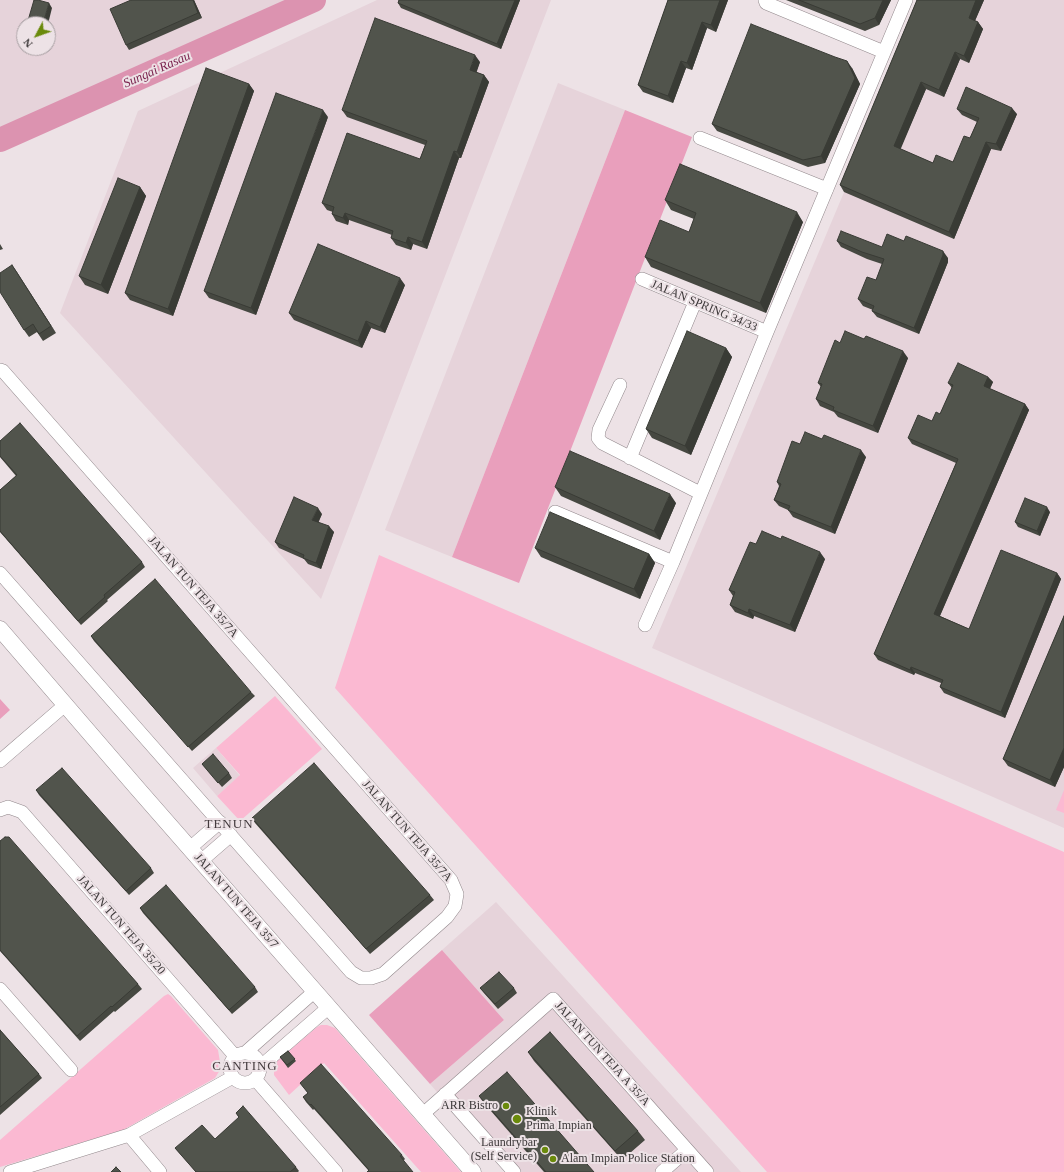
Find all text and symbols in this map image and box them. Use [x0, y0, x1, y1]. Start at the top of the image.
north arrow [16, 16, 56, 56]
text: N [21, 36, 35, 50]
water label: Sungai Rasau [121, 48, 193, 92]
street label: JALAN SPRING 34/33 [649, 277, 759, 335]
street label: JALAN TUN TEJA 35/7A [145, 533, 241, 641]
street label: JALAN TUN TEJA 35/7A [359, 777, 455, 885]
district label: TENUN [204, 817, 254, 833]
street label: JALAN TUN TEJA 35/7 [191, 851, 281, 951]
street label: JALAN TUN TEJA 35/20 [74, 872, 168, 978]
street label: JALAN TUN TEJA A 35/A [551, 999, 653, 1109]
district label: CANTING [212, 1059, 278, 1075]
place label: ARR Bistro [441, 1099, 498, 1113]
marker: ARR Bistro [501, 1101, 511, 1111]
place label: Klinik Prima Impian [526, 1105, 592, 1133]
marker: Klinik Prima Impian [511, 1113, 523, 1125]
place label: Laundrybar (Self Service) [471, 1136, 537, 1164]
marker: Laundrybar (Self Service) [540, 1145, 550, 1155]
place label: Alam Impian Police Station [561, 1152, 695, 1166]
marker: Alam Impian Police Station [548, 1154, 558, 1164]

